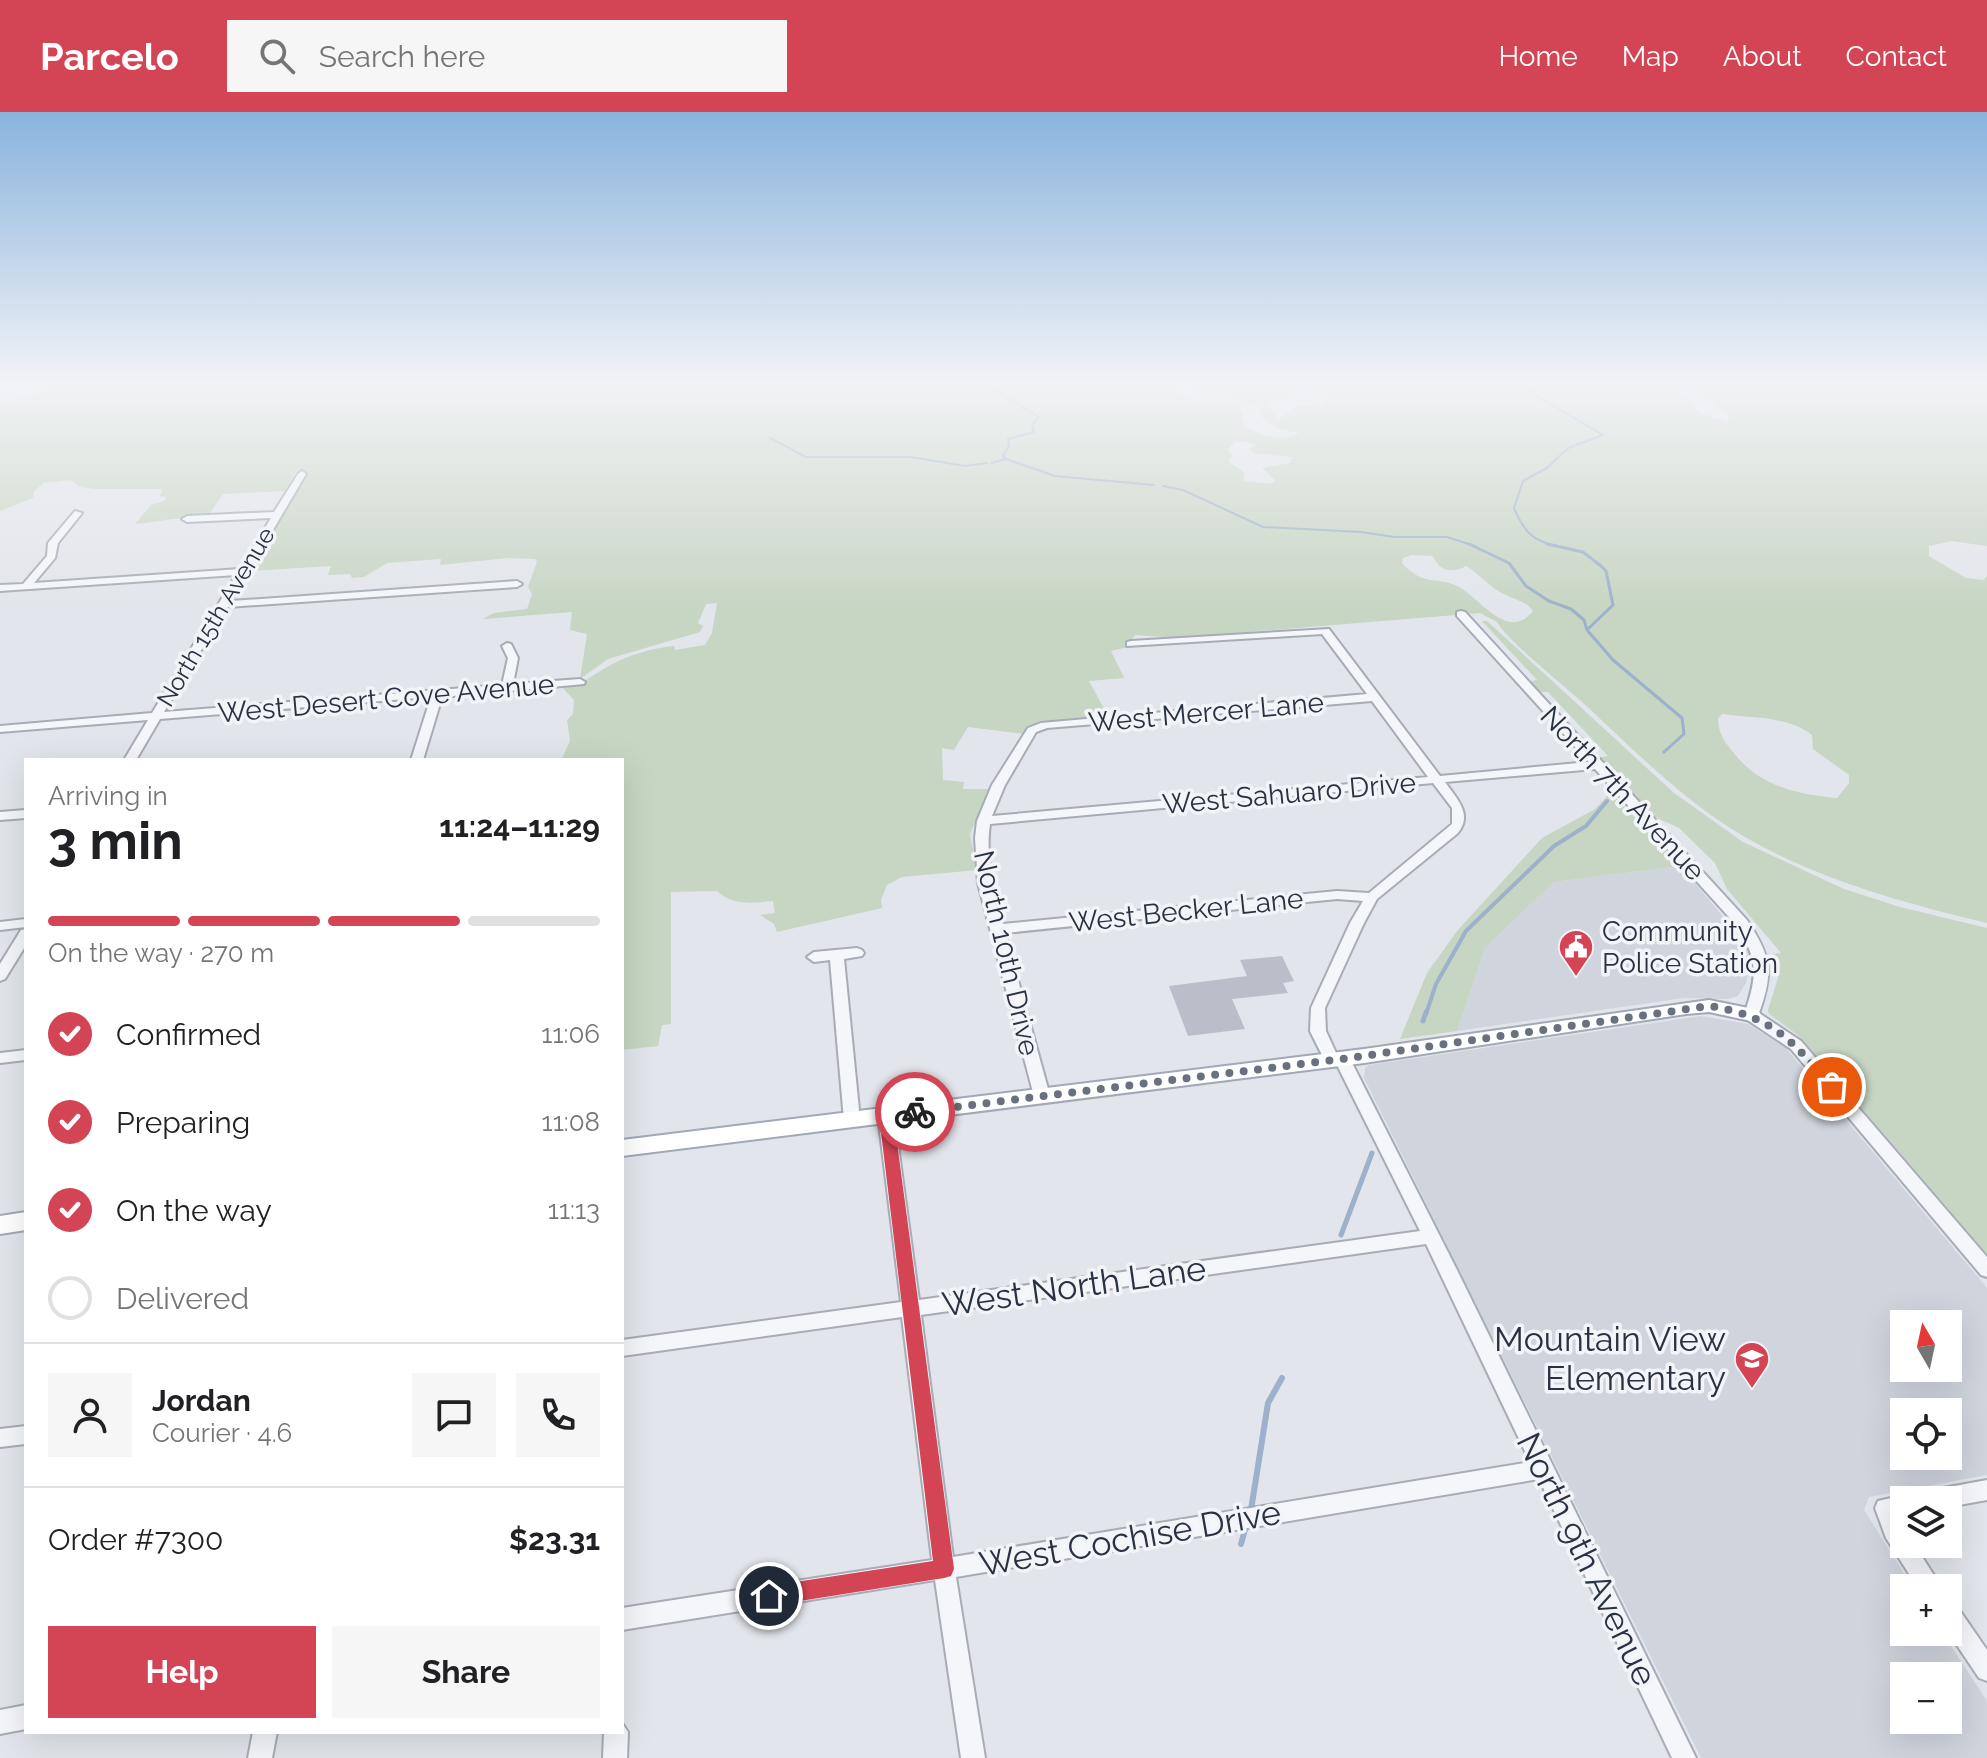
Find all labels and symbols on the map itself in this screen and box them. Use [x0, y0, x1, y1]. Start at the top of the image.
street label: North 15th Avenue [151, 522, 281, 712]
street label: West Desert Cove Avenue [217, 667, 556, 730]
street label: West Mercer Lane [1087, 686, 1325, 739]
street label: North 7th Avenue [1534, 699, 1712, 887]
street label: West Sahuaro Drive [1161, 766, 1417, 821]
street label: North 10th Drive [967, 847, 1046, 1059]
street label: West Becker Lane [1067, 882, 1305, 939]
place label: Community Police Station [1602, 915, 1778, 980]
public building icon: Community Police Station [1557, 928, 1595, 978]
pin [1798, 1053, 1866, 1121]
courier [875, 1072, 955, 1152]
street label: West North Lane [940, 1248, 1208, 1324]
north arrow [1890, 1310, 1962, 1382]
place label: Mountain View Elementary [1494, 1319, 1726, 1398]
school or university icon: Mountain View Elementary [1733, 1340, 1771, 1390]
street label: North 9th Avenue [1509, 1426, 1665, 1692]
street label: West Cochise Drive [976, 1492, 1284, 1584]
pin [735, 1562, 803, 1630]

